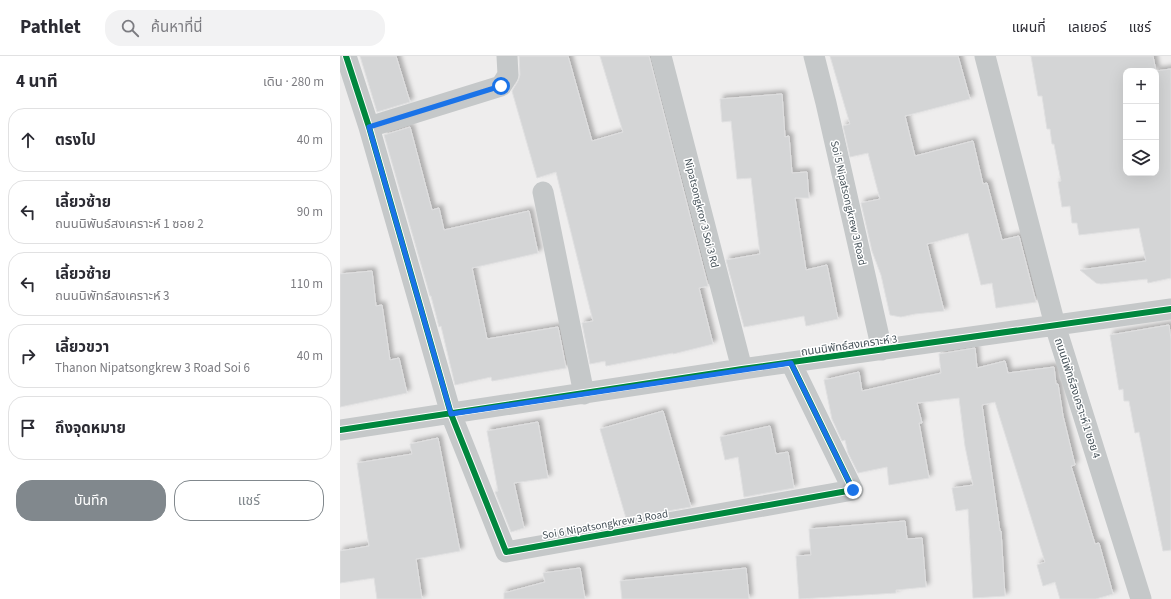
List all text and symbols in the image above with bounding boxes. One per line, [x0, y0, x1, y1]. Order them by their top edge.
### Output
search box [105, 10, 385, 46]
text: Pathlet [20, 14, 81, 41]
icon: search [119, 17, 141, 39]
text: ค้นหาที่นี่ [151, 17, 202, 38]
text: แผนที่ [1012, 18, 1046, 38]
text: เลเยอร์ [1068, 18, 1107, 38]
text: แชร์ [1129, 18, 1151, 38]
map controls [1123, 68, 1159, 176]
button: + [1123, 68, 1159, 104]
text: 4 นาที [16, 70, 58, 94]
text: เดิน · 280 m [263, 73, 324, 91]
route start [492, 77, 510, 95]
button: − [1123, 104, 1159, 140]
icon: ahead [17, 129, 39, 151]
text: ตรงไป [55, 130, 96, 151]
text: 40 m [297, 131, 323, 149]
street label: Soi 5 Nipatsongkrew 3 Road [827, 139, 870, 267]
button: layers [1123, 140, 1159, 176]
street label: Nipatsongkror 3 Soi 3 Rd [681, 157, 722, 269]
text: เลี้ยวซ้าย [55, 192, 111, 213]
icon: left [17, 201, 39, 223]
text: 90 m [297, 203, 323, 221]
text: ถนนนิพันธ์สงเคราะห์ 1 ซอย 2 [55, 215, 204, 233]
text: เลี้ยวซ้าย [55, 264, 111, 285]
icon: left [17, 273, 39, 295]
text: 110 m [290, 275, 323, 293]
text: ถนนนิพัทธ์สงเคราะห์ 3 [55, 287, 170, 305]
street label: ถนนนิพัทธ์สงเคราะห์ 3 [800, 331, 898, 360]
street label: ถนนนิพัทธ์สงเคราะห์ 1 ซอย 4 [1051, 336, 1104, 461]
text: เลี้ยวขวา [55, 337, 109, 358]
icon: right [17, 345, 39, 367]
text: 40 m [297, 347, 323, 365]
text: Thanon Nipatsongkrew 3 Road Soi 6 [55, 359, 250, 377]
icon: arrive [17, 417, 39, 439]
text: ถึงจุดหมาย [55, 418, 126, 439]
button: บันทึก [16, 480, 166, 521]
button: แชร์ [174, 480, 324, 521]
route end [844, 481, 862, 499]
street label: Soi 6 Nipatsongkrew 3 Road [541, 506, 669, 543]

